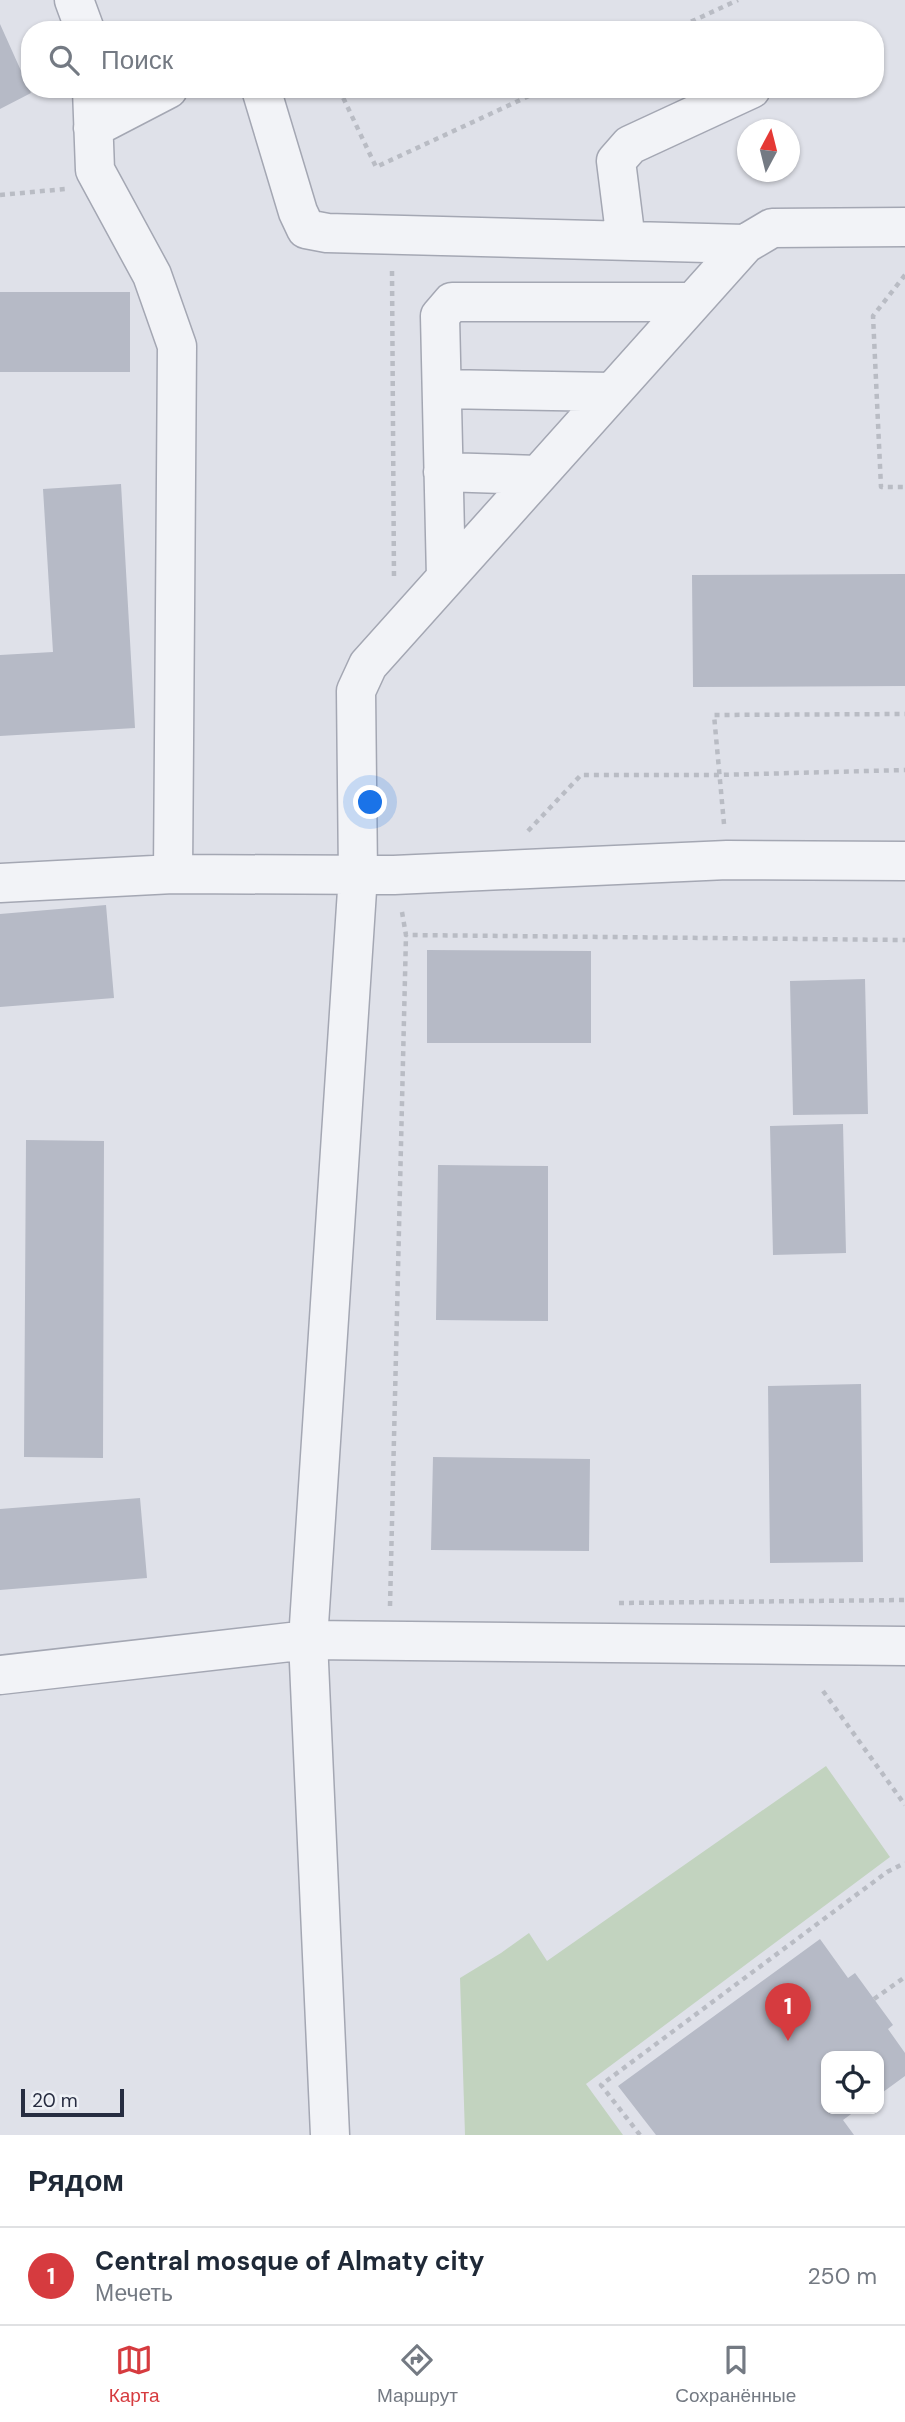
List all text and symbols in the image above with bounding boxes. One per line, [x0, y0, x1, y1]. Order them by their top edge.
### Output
search box [21, 21, 884, 98]
icon: search [45, 41, 83, 79]
text: Поиск [101, 43, 173, 77]
north arrow [737, 119, 800, 182]
your location [353, 785, 387, 819]
pin: 1 [765, 1983, 811, 2041]
map controls [821, 2051, 884, 2114]
button: locate [821, 2051, 884, 2114]
scale bar [21, 2086, 124, 2118]
text: 20 m [32, 2088, 78, 2113]
text: Рядом [28, 2161, 124, 2200]
text: Central mosque of Almaty city [95, 2244, 485, 2278]
text: 1 [47, 2261, 55, 2291]
text: 250 m [807, 2261, 877, 2291]
text: Мечеть [95, 2278, 173, 2308]
tab: Карта [109, 2341, 160, 2408]
tab: Маршрут [377, 2341, 458, 2408]
tab: Сохранённые [675, 2341, 796, 2408]

